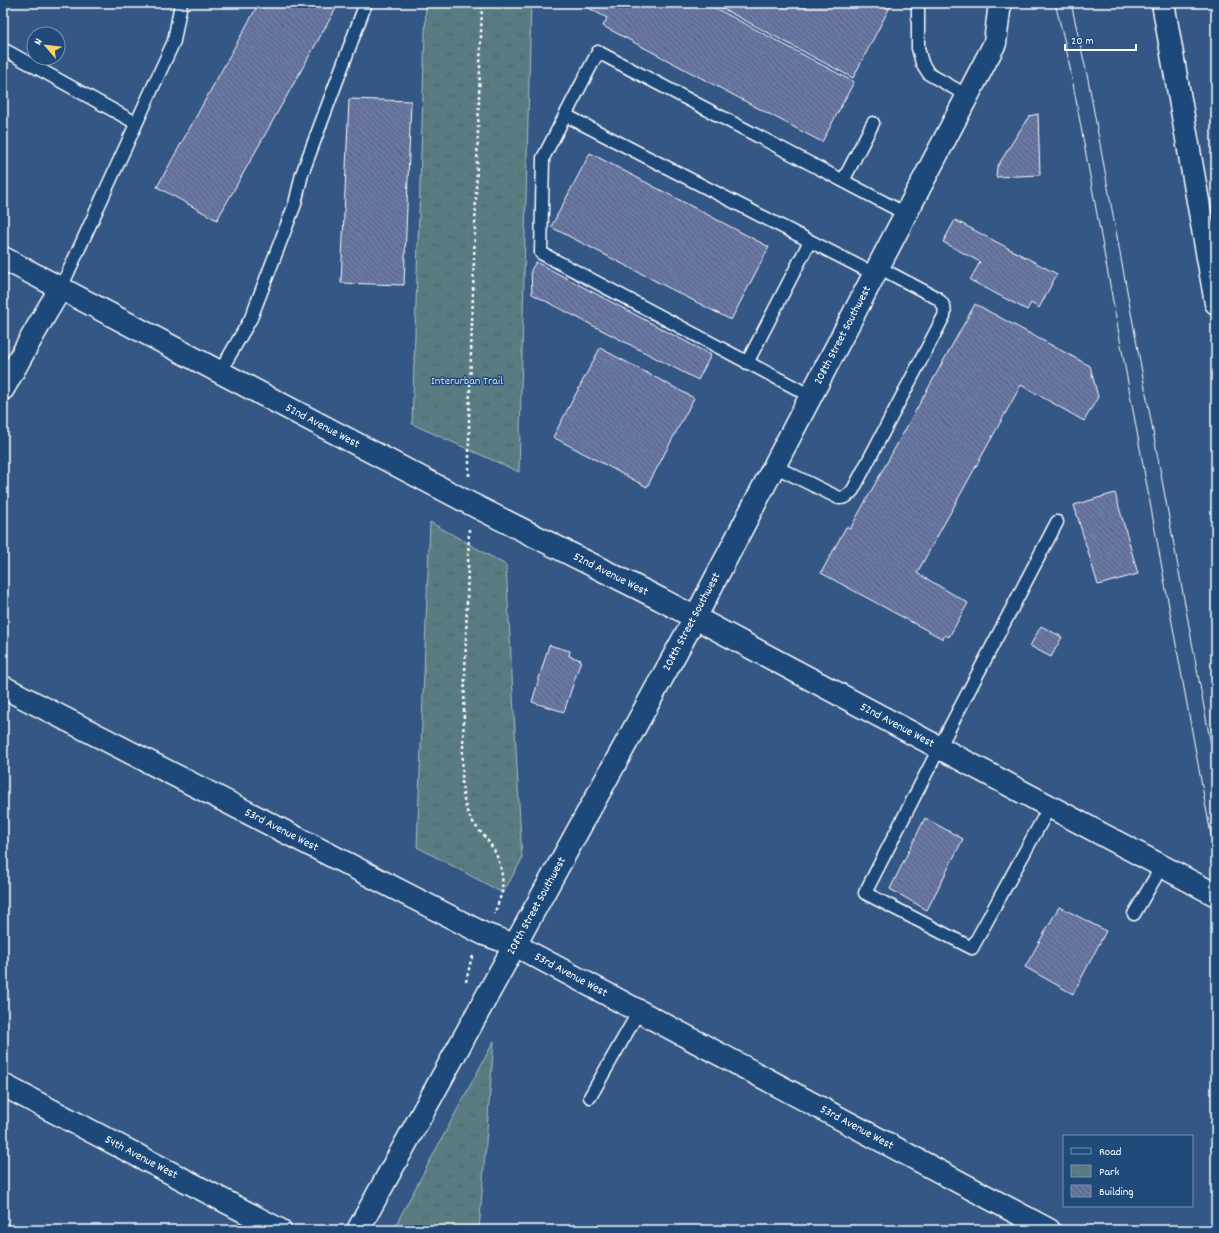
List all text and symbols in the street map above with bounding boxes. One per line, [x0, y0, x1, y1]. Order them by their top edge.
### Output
north arrow [26, 26, 66, 66]
scale bar [1065, 26, 1136, 52]
text: 20 m [1071, 33, 1094, 50]
text: N [31, 36, 48, 48]
street label: 208th Street Southwest [810, 282, 876, 388]
park label: Interurban Trail [431, 373, 503, 390]
street label: 52nd Avenue West [282, 399, 363, 453]
street label: 52nd Avenue West [570, 548, 652, 600]
street label: 208th Street Southwest [659, 569, 725, 674]
street label: 52nd Avenue West [857, 699, 938, 752]
street label: 53rd Avenue West [242, 804, 322, 856]
street label: 208th Street Southwest [503, 853, 571, 958]
street label: 53rd Avenue West [531, 948, 611, 1002]
street label: 53rd Avenue West [817, 1101, 897, 1154]
street label: 54th Avenue West [102, 1131, 181, 1184]
legend [1063, 1135, 1193, 1207]
text: Road [1099, 1144, 1121, 1161]
text: Park [1099, 1164, 1120, 1181]
text: Building [1099, 1184, 1134, 1201]

